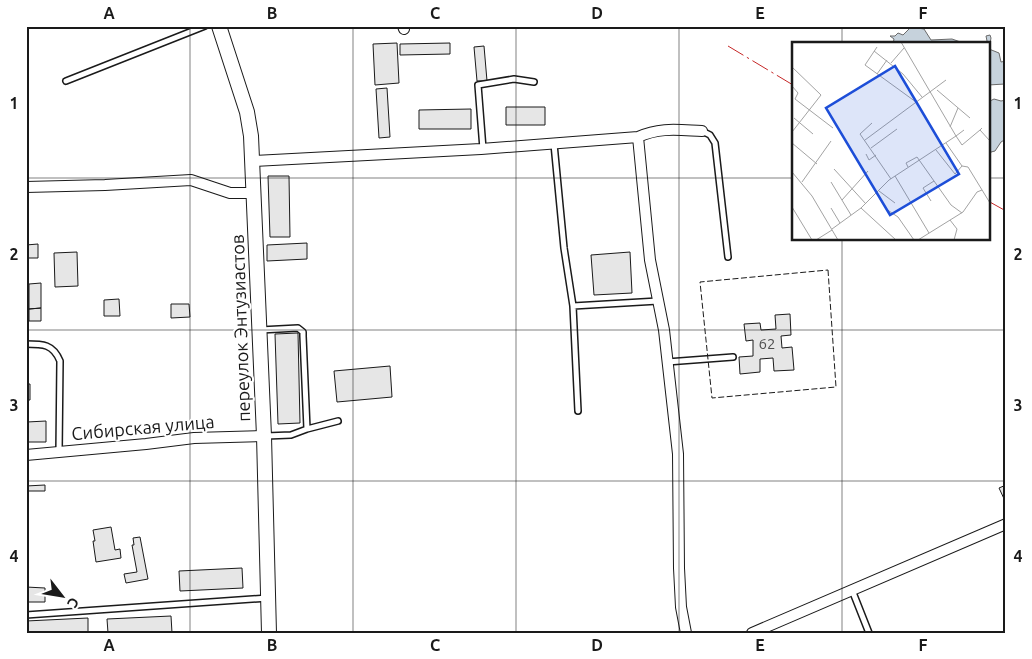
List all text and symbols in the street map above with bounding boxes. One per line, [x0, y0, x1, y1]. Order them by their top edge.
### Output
text: A [103, 4, 115, 22]
text: B [267, 4, 277, 22]
text: C [430, 4, 440, 22]
text: D [591, 4, 603, 22]
text: E [755, 4, 765, 22]
text: F [919, 4, 928, 22]
inset map [792, 42, 990, 240]
text: 1 [9, 94, 19, 112]
text: 1 [1013, 94, 1023, 112]
street label: переулок Энтузиастов [227, 234, 253, 422]
text: 2 [9, 245, 19, 263]
text: 2 [1013, 245, 1023, 263]
house number: 62 [759, 335, 775, 352]
text: 3 [9, 396, 19, 414]
text: 3 [1013, 396, 1023, 414]
street label: Сибирская улица [71, 411, 215, 443]
text: 4 [9, 547, 19, 565]
text: 4 [1013, 547, 1023, 565]
north arrow [38, 572, 88, 622]
text: С [64, 595, 82, 611]
text: A [103, 636, 115, 654]
text: B [267, 636, 277, 654]
text: C [430, 636, 440, 654]
text: D [591, 636, 603, 654]
text: E [755, 636, 765, 654]
text: F [919, 636, 928, 654]

